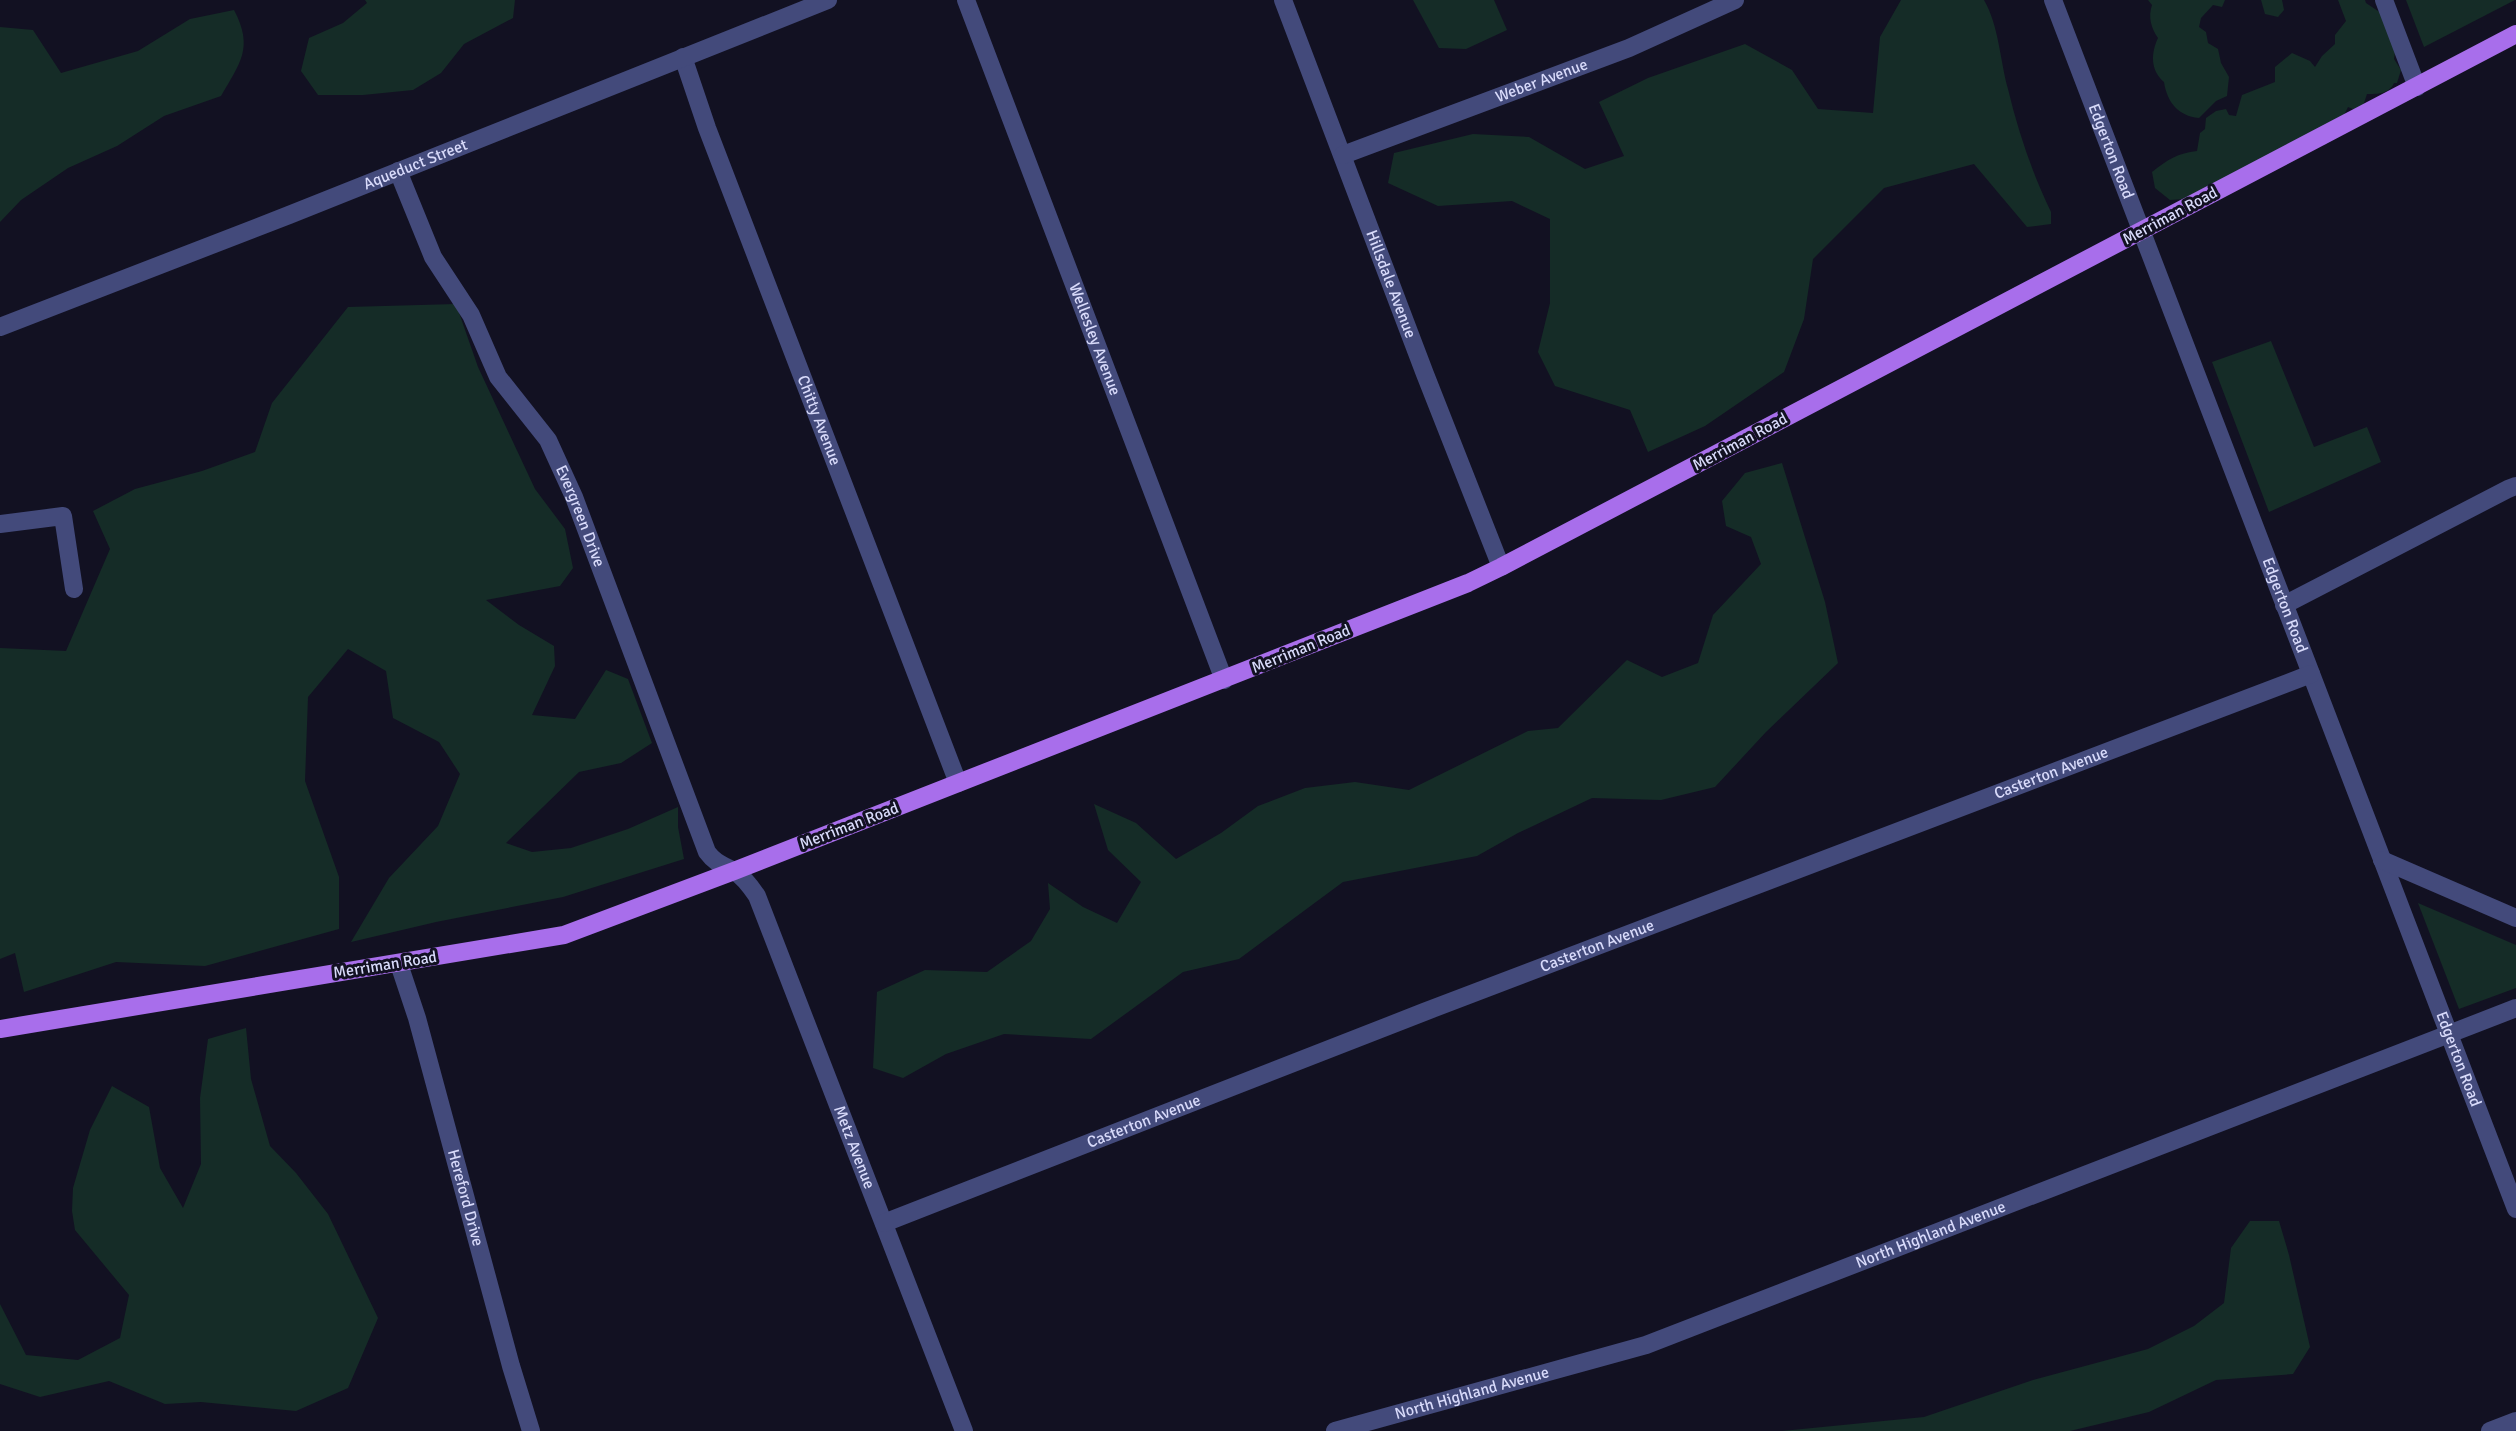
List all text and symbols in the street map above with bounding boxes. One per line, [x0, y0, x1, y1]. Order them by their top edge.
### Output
street label: Weber Avenue [1493, 54, 1590, 107]
street label: Edgerton Road [2084, 101, 2138, 202]
street label: Aqueduct Street [360, 135, 471, 194]
street label: Merriman Road [2119, 183, 2221, 249]
street label: Hillsdale Avenue [1361, 227, 1421, 341]
street label: Wellesley Avenue [1064, 280, 1125, 398]
street label: Chitty Avenue [793, 372, 845, 468]
street label: Merriman Road [1689, 409, 1791, 475]
street label: Evergreen Drive [551, 462, 609, 570]
street label: Edgerton Road [2257, 555, 2312, 656]
street label: Merriman Road [1249, 620, 1353, 678]
street label: Casterton Avenue [1991, 742, 2111, 804]
street label: Merriman Road [797, 798, 901, 854]
street label: Casterton Avenue [1537, 915, 1657, 977]
street label: Merriman Road [332, 947, 438, 983]
street label: Edgerton Road [2431, 1009, 2486, 1109]
street label: Casterton Avenue [1084, 1090, 1204, 1153]
street label: Metz Avenue [829, 1103, 879, 1192]
street label: Hereford Drive [443, 1147, 488, 1248]
street label: North Highland Avenue [1853, 1197, 2009, 1273]
street label: North Highland Avenue [1392, 1362, 1551, 1424]

